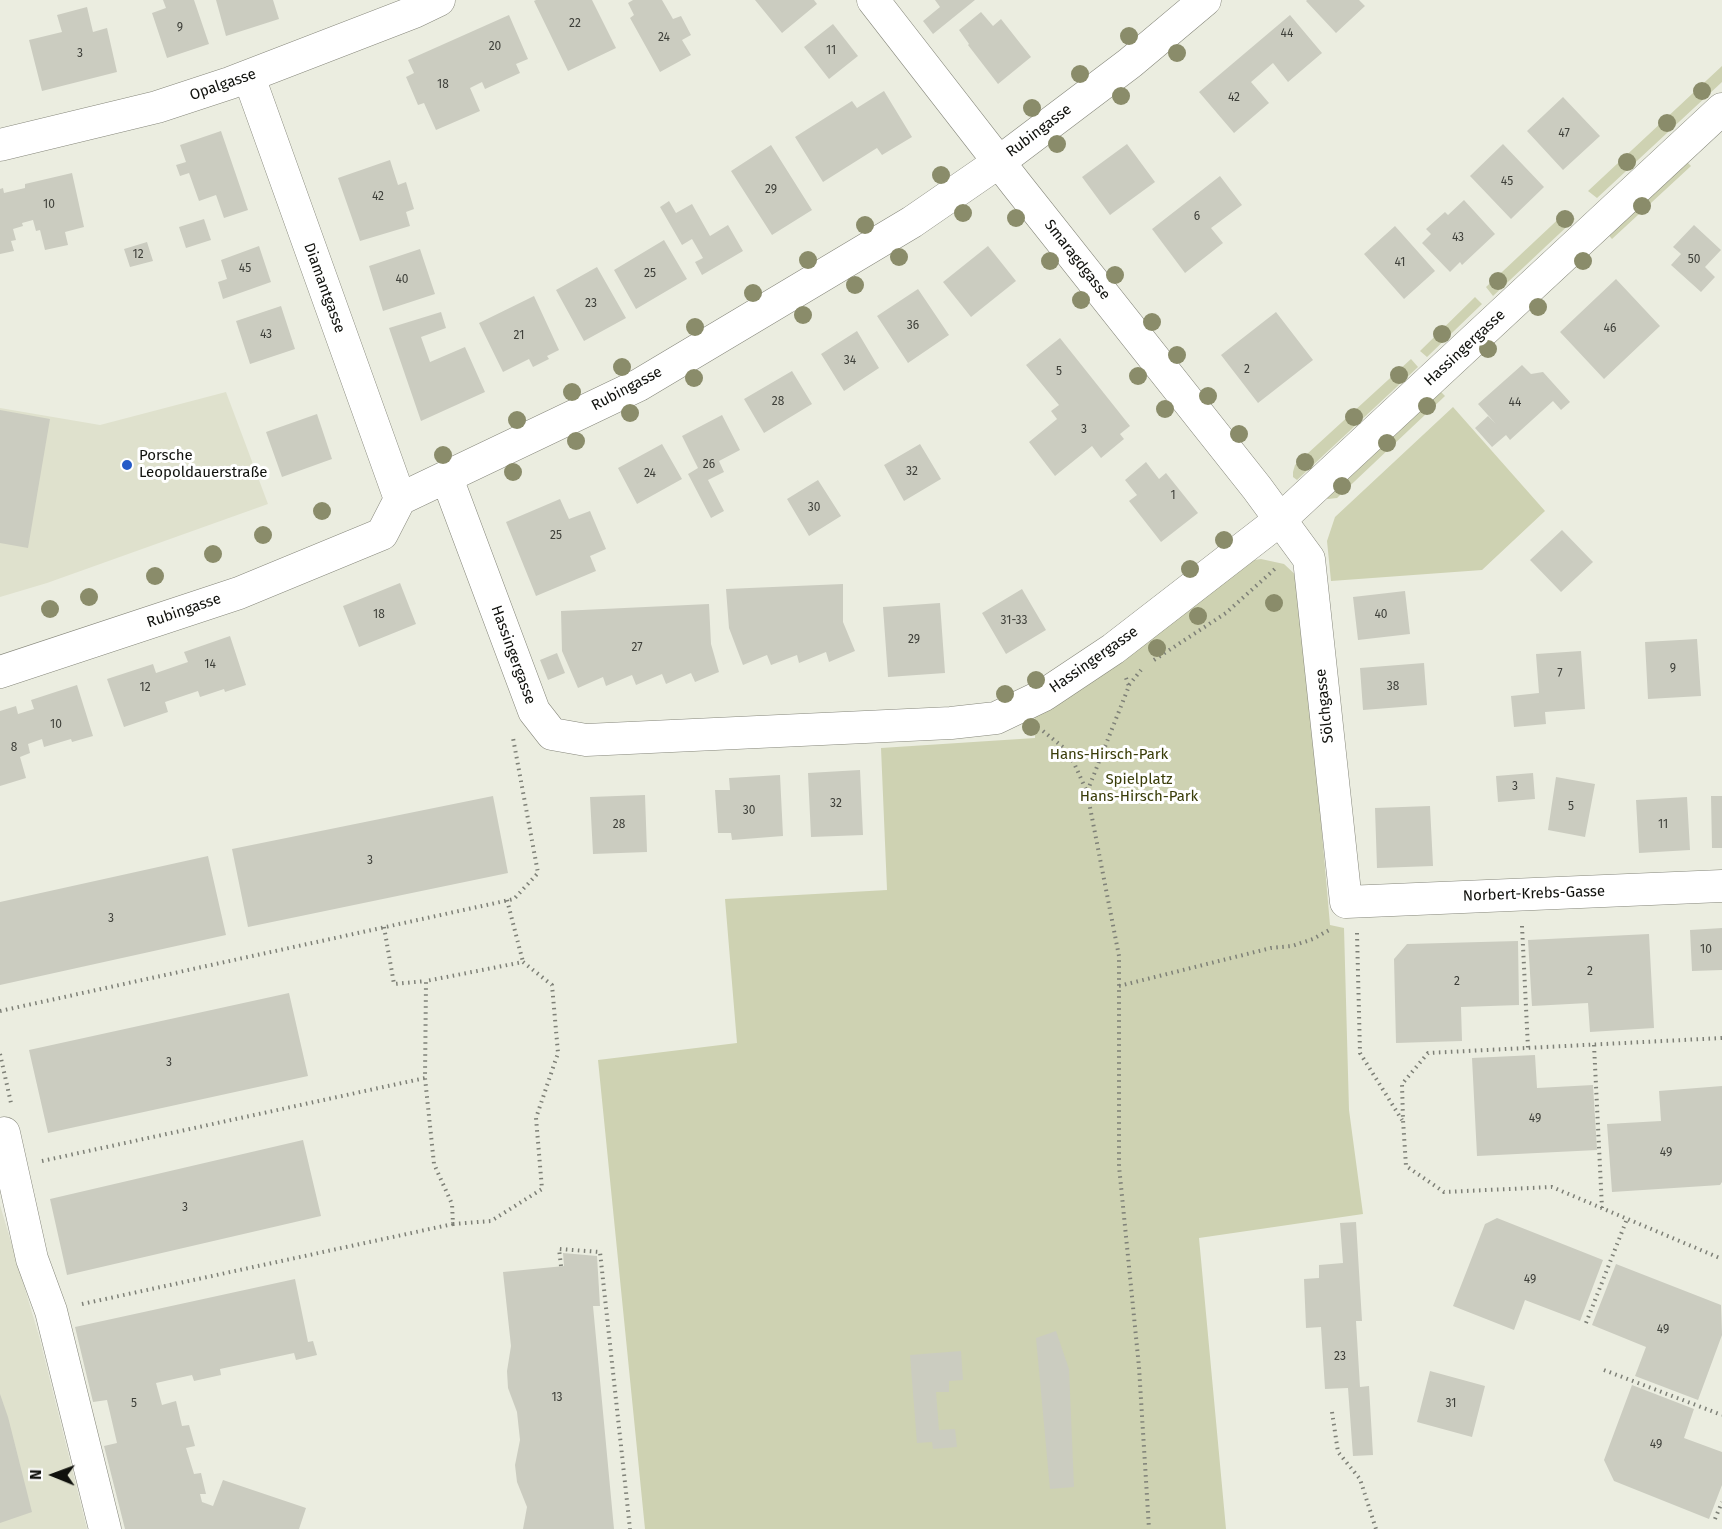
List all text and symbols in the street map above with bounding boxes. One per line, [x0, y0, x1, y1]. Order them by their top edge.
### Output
house number: 22 [569, 17, 581, 31]
house number: 9 [177, 21, 183, 35]
house number: 44 [1281, 27, 1293, 41]
house number: 24 [658, 31, 670, 45]
house number: 20 [489, 40, 501, 54]
house number: 11 [826, 44, 836, 58]
house number: 3 [77, 47, 83, 61]
street label: Opalgasse [187, 65, 259, 105]
house number: 18 [437, 78, 449, 92]
house number: 42 [1228, 91, 1240, 105]
street label: Rubingasse [1003, 101, 1075, 161]
house number: 47 [1558, 127, 1570, 141]
house number: 45 [1501, 175, 1513, 189]
house number: 29 [765, 183, 777, 197]
house number: 42 [372, 190, 384, 204]
house number: 10 [43, 198, 55, 212]
house number: 6 [1194, 210, 1200, 224]
street label: Smaragdgasse [1040, 216, 1114, 304]
house number: 43 [1452, 231, 1464, 245]
street label: Diamantgasse [299, 240, 349, 336]
house number: 12 [132, 248, 144, 262]
house number: 50 [1688, 253, 1700, 267]
house number: 41 [1395, 256, 1405, 270]
house number: 45 [239, 262, 251, 276]
house number: 25 [644, 267, 656, 281]
house number: 40 [395, 273, 409, 287]
house number: 23 [585, 297, 597, 311]
street label: Hassingergasse [1421, 306, 1509, 390]
house number: 36 [907, 319, 919, 333]
house number: 46 [1604, 322, 1616, 336]
house number: 43 [260, 328, 272, 342]
house number: 21 [514, 329, 524, 343]
house number: 34 [844, 354, 856, 368]
street label: Rubingasse [589, 363, 665, 415]
house number: 2 [1244, 363, 1250, 377]
house number: 5 [1056, 365, 1062, 379]
house number: 28 [772, 395, 784, 409]
house number: 44 [1509, 396, 1521, 410]
house number: 3 [1081, 423, 1087, 437]
place label: Porsche Leopoldauerstraße [139, 447, 268, 482]
marker: Porsche Leopoldauerstraße [120, 458, 134, 472]
house number: 26 [703, 458, 715, 472]
house number: 32 [906, 465, 918, 479]
house number: 24 [644, 467, 656, 481]
house number: 1 [1170, 489, 1176, 503]
house number: 30 [808, 501, 820, 515]
house number: 25 [550, 529, 562, 543]
street label: Rubingasse [145, 590, 223, 632]
street label: Hassingergasse [487, 603, 539, 707]
house number: 18 [373, 608, 385, 622]
house number: 40 [1374, 608, 1388, 622]
house number: 31-33 [1001, 614, 1027, 628]
street label: Hassingergasse [1046, 623, 1142, 697]
house number: 29 [908, 633, 920, 647]
house number: 27 [631, 641, 643, 655]
house number: 14 [204, 658, 216, 672]
house number: 9 [1670, 662, 1676, 676]
house number: 7 [1557, 667, 1563, 681]
street label: Sölchgasse [1312, 668, 1338, 744]
house number: 38 [1387, 680, 1399, 694]
house number: 12 [139, 681, 151, 695]
house number: 10 [50, 718, 62, 732]
house number: 8 [11, 741, 17, 755]
park label: Hans-Hirsch-Park [1050, 746, 1168, 764]
park label: Spielplatz Hans-Hirsch-Park [1080, 771, 1198, 806]
house number: 3 [1512, 780, 1518, 794]
house number: 32 [830, 797, 842, 811]
house number: 5 [1568, 800, 1574, 814]
house number: 30 [743, 804, 755, 818]
house number: 28 [613, 818, 625, 832]
house number: 11 [1658, 818, 1668, 832]
house number: 3 [367, 854, 373, 868]
street label: Norbert-Krebs-Gasse [1463, 883, 1605, 905]
house number: 3 [108, 912, 114, 926]
house number: 10 [1700, 943, 1712, 957]
house number: 2 [1587, 965, 1593, 979]
house number: 2 [1454, 975, 1460, 989]
house number: 3 [166, 1056, 172, 1070]
house number: 49 [1529, 1112, 1541, 1126]
house number: 49 [1660, 1146, 1672, 1160]
house number: 3 [182, 1201, 188, 1215]
house number: 49 [1524, 1273, 1536, 1287]
house number: 49 [1657, 1323, 1669, 1337]
house number: 23 [1334, 1350, 1346, 1364]
house number: 13 [551, 1391, 563, 1405]
house number: 5 [131, 1397, 137, 1411]
house number: 31 [1446, 1397, 1456, 1411]
house number: 49 [1650, 1438, 1662, 1452]
north arrow [24, 1445, 84, 1505]
text: N [26, 1469, 45, 1480]

